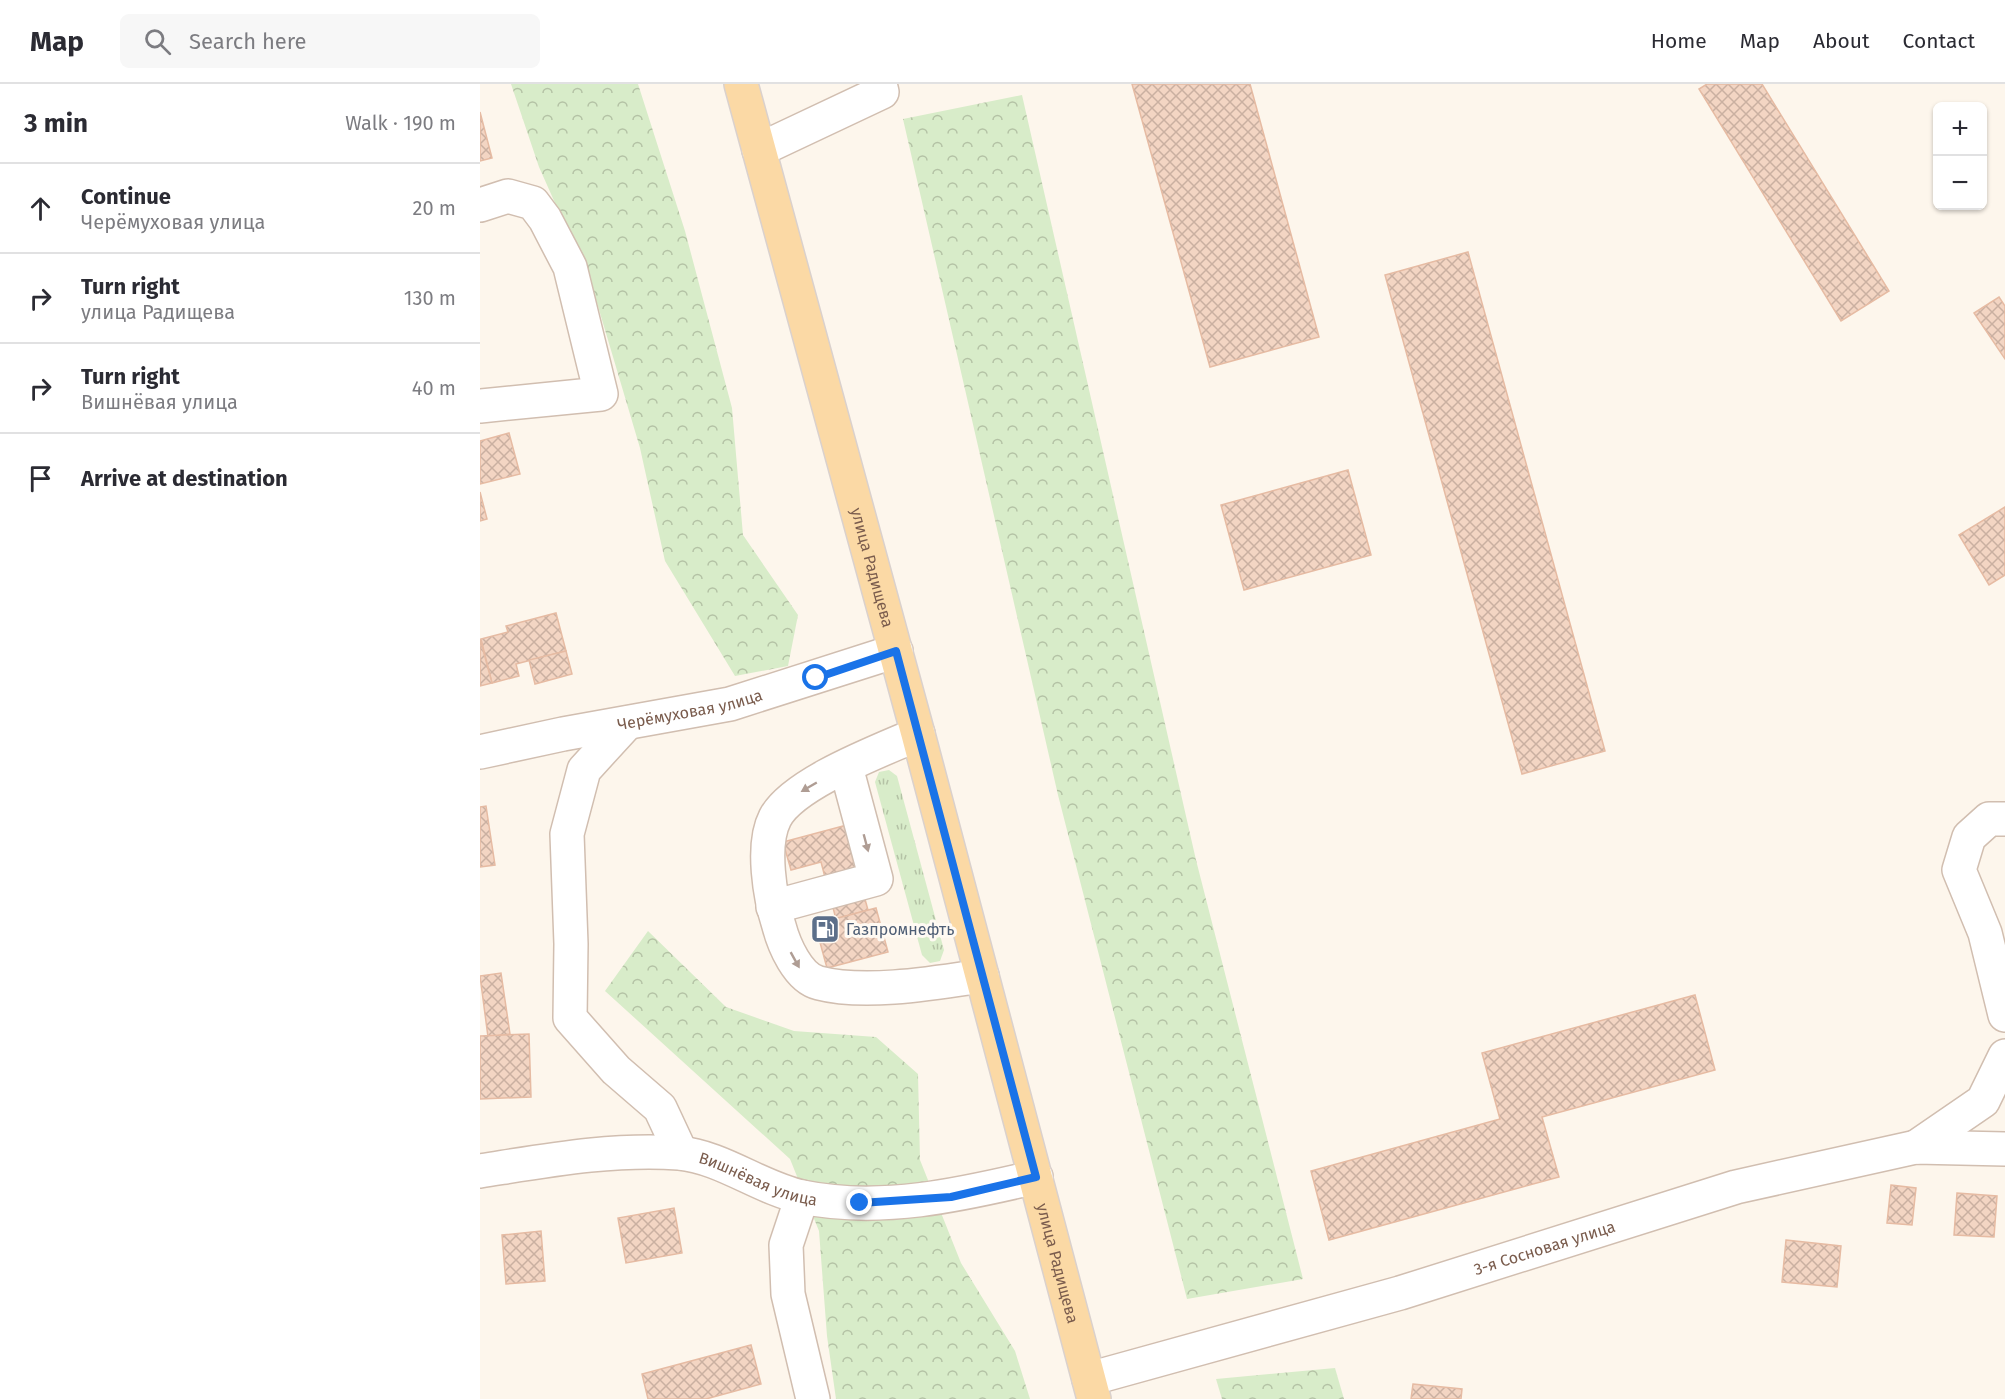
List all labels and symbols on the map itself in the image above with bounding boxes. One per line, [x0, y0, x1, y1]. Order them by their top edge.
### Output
street label: улица Радищева [847, 505, 898, 629]
route start [802, 664, 828, 690]
street label: Черёмуховая улица [616, 685, 765, 734]
one-way arrow [801, 782, 817, 793]
one-way arrow [862, 834, 872, 853]
fuel station icon: Газпромнефть [809, 913, 841, 945]
place label: Газпромнефть [846, 920, 955, 939]
one-way arrow [790, 952, 800, 969]
street label: Вишнёвая улица [697, 1148, 819, 1209]
route end [846, 1189, 872, 1215]
street label: улица Радищева [1033, 1201, 1083, 1325]
street label: 3-я Сосновая улица [1471, 1216, 1617, 1279]

